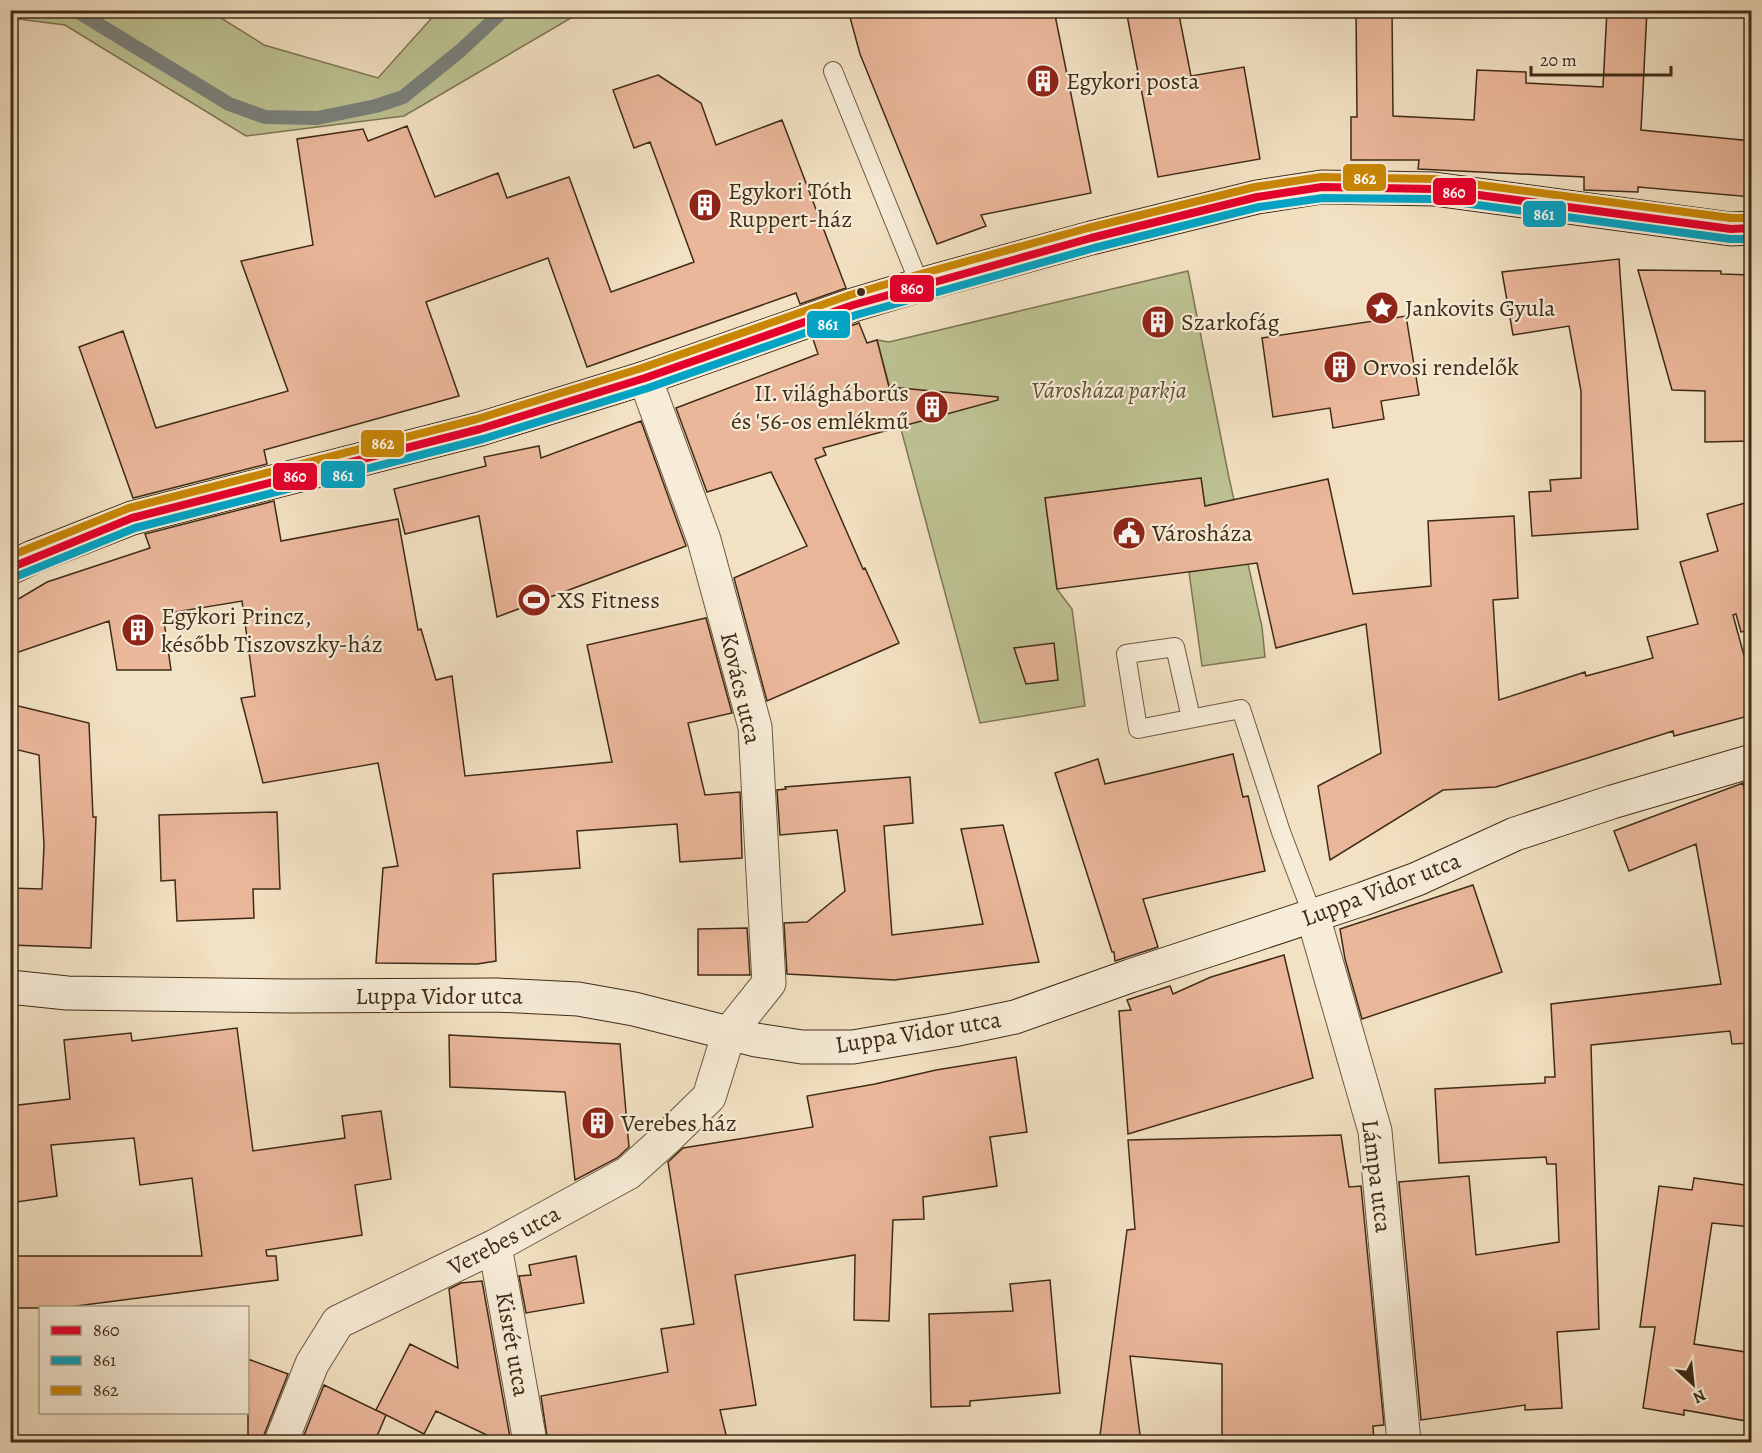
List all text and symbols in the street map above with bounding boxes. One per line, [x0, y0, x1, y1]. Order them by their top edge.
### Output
scale bar [1531, 39, 1670, 77]
text: 20 m [1540, 48, 1577, 72]
building icon: Egykori posta [1025, 63, 1061, 99]
place label: Egykori posta [1066, 65, 1200, 97]
line badge: 862 [1342, 163, 1387, 192]
text: 862 [1354, 168, 1377, 190]
place label: Egykori Tóth Ruppert-ház [728, 175, 853, 235]
line badge: 860 [1432, 177, 1477, 206]
text: 860 [1442, 182, 1466, 204]
building icon: Egykori Tóth Ruppert-ház [687, 187, 723, 223]
line badge: 861 [1522, 200, 1567, 228]
text: 861 [1534, 204, 1555, 226]
line badge: 860 [889, 274, 935, 303]
text: 860 [900, 278, 924, 300]
unlabelled marker [855, 286, 867, 298]
place icon: Jankovits Gyula [1364, 290, 1400, 326]
place label: Jankovits Gyula [1405, 292, 1556, 324]
building icon: Szarkofág [1140, 304, 1176, 340]
place label: Szarkofág [1181, 306, 1279, 338]
line badge: 861 [806, 310, 851, 339]
text: 861 [818, 314, 839, 336]
building icon: Orvosi rendelők [1322, 349, 1358, 385]
place label: Orvosi rendelők [1363, 351, 1519, 383]
park label: Városháza parkja [1031, 374, 1187, 406]
place label: II. világháborús és '56-os emlékmű [731, 377, 909, 437]
building icon: II. világháborús és '56-os emlékmű [914, 389, 950, 425]
line badge: 862 [360, 429, 405, 458]
text: 862 [372, 433, 395, 455]
line badge: 861 [320, 460, 366, 489]
line badge: 860 [272, 462, 318, 491]
text: 861 [333, 465, 354, 487]
text: 860 [283, 466, 307, 488]
public building icon: Városháza [1111, 515, 1147, 551]
place label: Városháza [1151, 517, 1253, 549]
sports icon: XS Fitness [516, 582, 552, 618]
place label: XS Fitness [557, 584, 660, 616]
place label: Egykori Princz, később Tiszovszky-ház [161, 600, 383, 660]
building icon: Egykori Princz, később Tiszovszky-ház [120, 612, 156, 648]
street label: Kovács utca [713, 629, 770, 748]
street label: Luppa Vidor utca [1297, 844, 1466, 934]
street label: Luppa Vidor utca [355, 980, 524, 1012]
street label: Luppa Vidor utca [833, 1003, 1004, 1061]
building icon: Verebes ház [580, 1105, 616, 1141]
place label: Verebes ház [620, 1107, 737, 1139]
street label: Lámpa utca [1354, 1117, 1400, 1235]
street label: Verebes utca [441, 1197, 566, 1283]
street label: Kisrét utca [488, 1289, 538, 1400]
legend [39, 1306, 249, 1414]
text: 860 [93, 1318, 120, 1342]
text: 861 [93, 1348, 116, 1372]
north arrow [1663, 1354, 1723, 1414]
text: 862 [93, 1378, 119, 1402]
text: N [1689, 1384, 1710, 1409]

